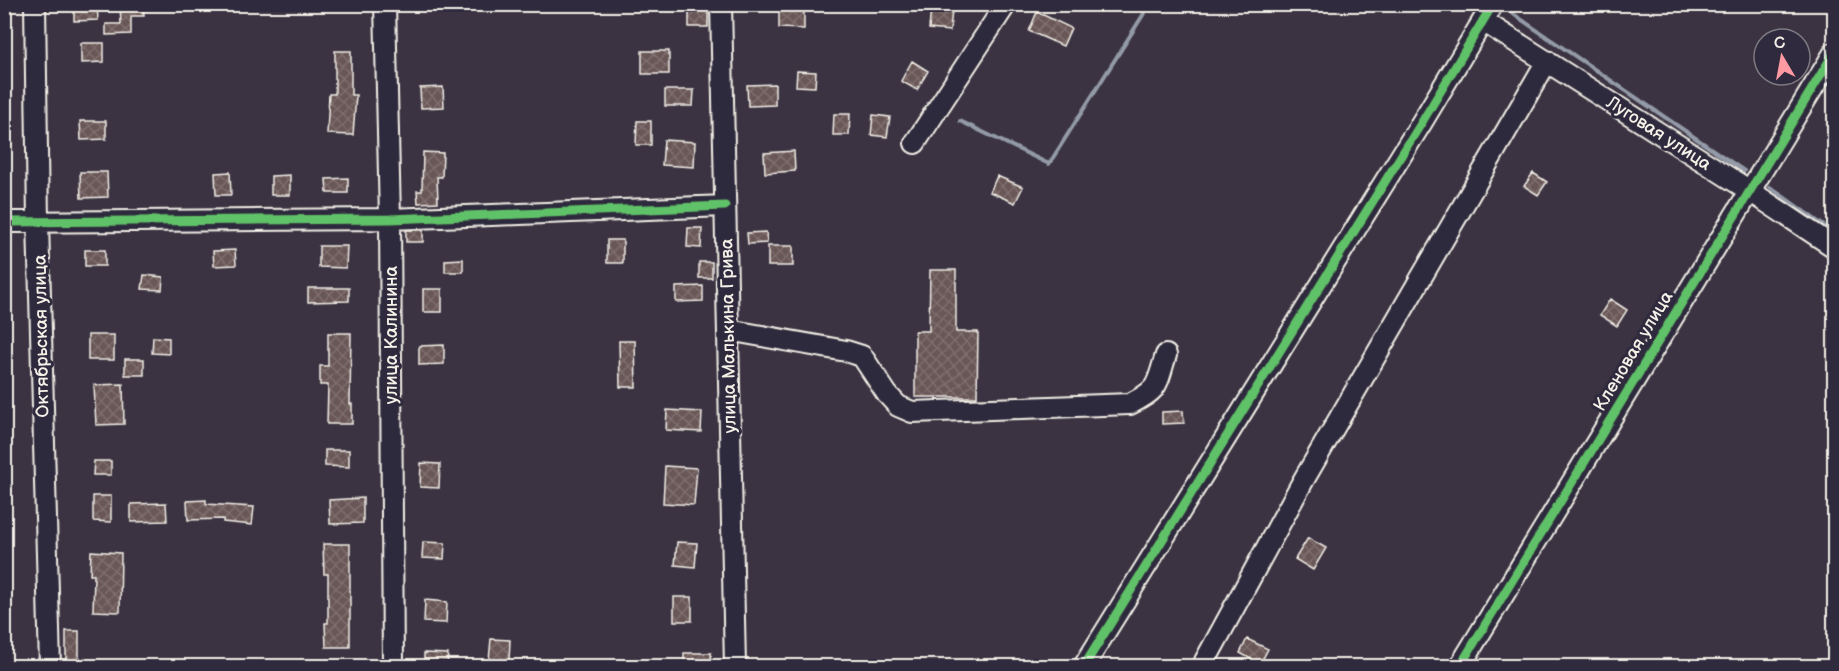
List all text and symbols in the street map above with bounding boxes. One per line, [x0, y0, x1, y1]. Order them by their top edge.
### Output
north arrow [1752, 27, 1812, 87]
text: С [1773, 33, 1787, 54]
street label: Луговая улица [1602, 91, 1715, 175]
street label: улица Малькина Грива [716, 238, 741, 434]
street label: Октябрьская улица [30, 254, 53, 418]
street label: улица Калинина [381, 266, 402, 404]
street label: Кленовая улица [1589, 287, 1678, 415]

